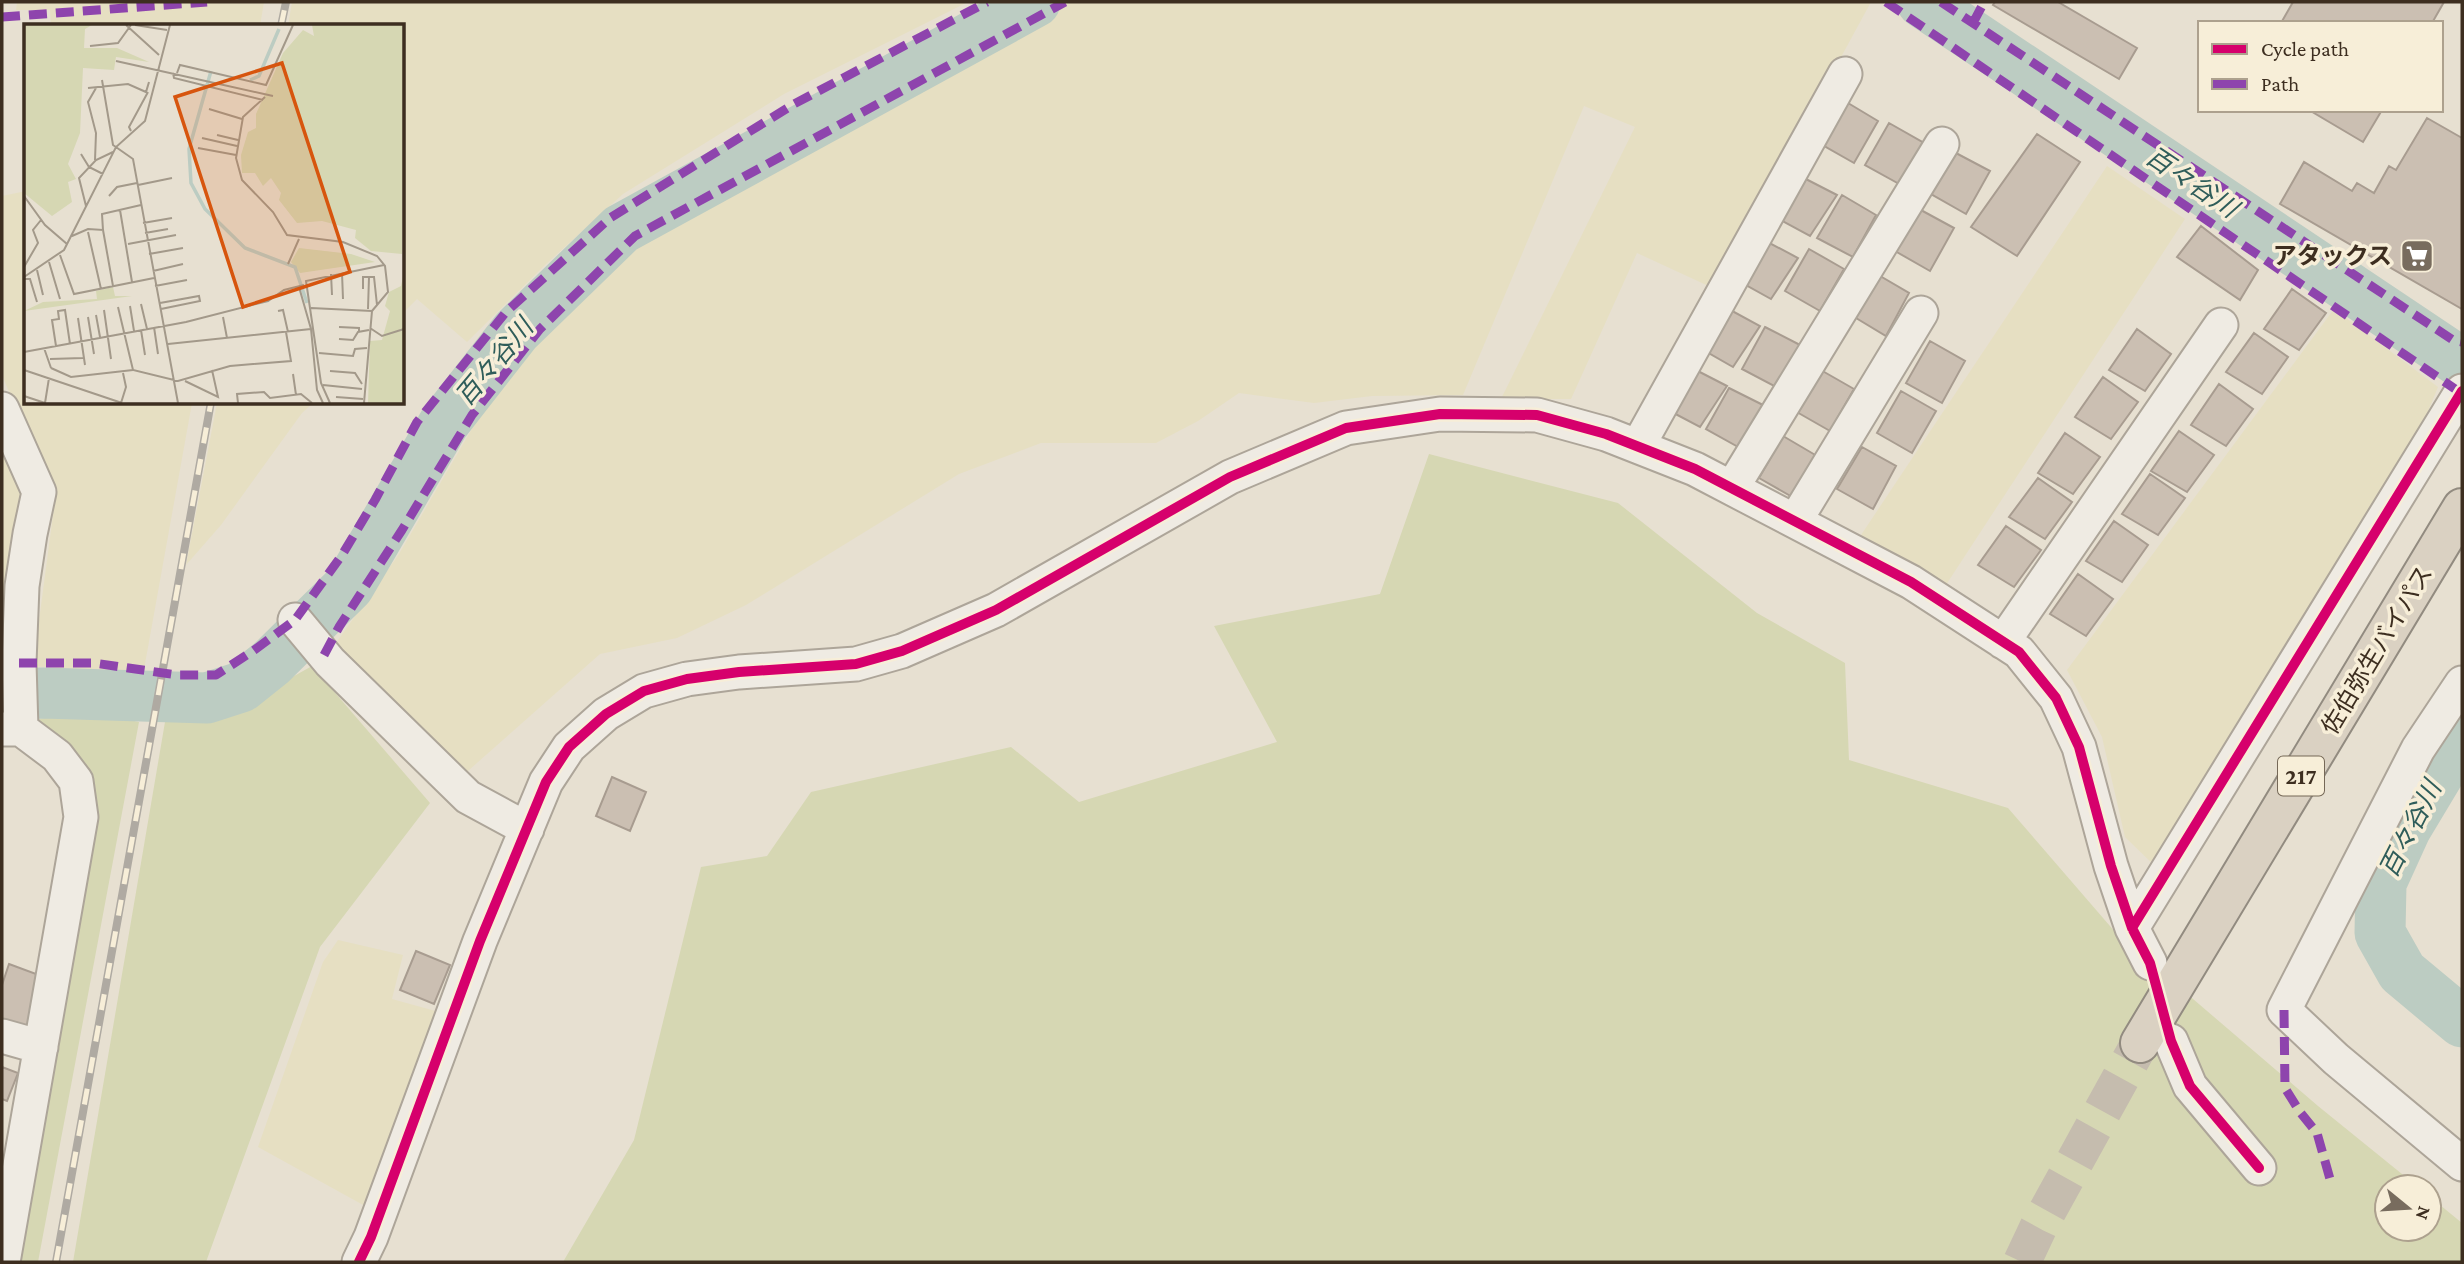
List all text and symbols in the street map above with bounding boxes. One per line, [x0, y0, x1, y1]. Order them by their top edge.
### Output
legend [2198, 21, 2443, 112]
inset map [24, 24, 404, 404]
text: Cycle path [2261, 37, 2349, 61]
text: Path [2261, 72, 2299, 96]
water label: 百々谷川 [2140, 141, 2245, 225]
supermarket icon: アタックス [2398, 237, 2436, 275]
place label: アタックス [2273, 242, 2392, 269]
water label: 百々谷川 [450, 311, 541, 411]
street label: 佐伯弥生バイパス [2316, 561, 2437, 739]
road number: 217 [2278, 756, 2324, 796]
water label: 百々谷川 [2374, 774, 2448, 882]
north arrow [2373, 1173, 2443, 1243]
text: N [2412, 1204, 2436, 1223]

